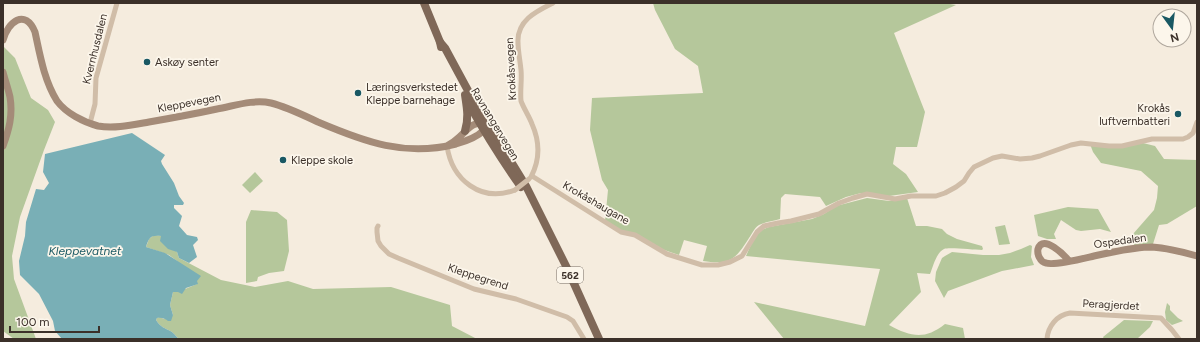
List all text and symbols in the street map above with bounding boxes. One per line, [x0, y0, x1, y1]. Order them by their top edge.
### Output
north arrow [1152, 8, 1192, 48]
street label: Kvernhusdalen [80, 12, 110, 86]
text: N [1169, 30, 1180, 45]
street label: Krokåsvegen [503, 37, 519, 101]
place label: Askøy senter [155, 56, 219, 69]
marker: Askøy senter [142, 57, 152, 67]
place label: Læringsverkstedet Kleppe barnehage [366, 81, 458, 107]
street label: Ravnangervegen [468, 85, 522, 163]
marker: Læringsverkstedet Kleppe barnehage [353, 88, 363, 98]
street label: Kleppevegen [156, 90, 222, 116]
place label: Krokås luftvernbatteri [1099, 102, 1170, 128]
marker: Krokås luftvernbatteri [1173, 109, 1183, 119]
place label: Kleppe skole [291, 154, 353, 167]
marker: Kleppe skole [278, 155, 288, 165]
street label: Krokåshaugane [560, 179, 632, 227]
street label: Ospedalen [1093, 231, 1147, 251]
water label: Kleppevatnet [48, 244, 122, 258]
street label: Kleppegrend [446, 261, 510, 293]
road number: 562 [557, 267, 583, 283]
street label: Peragjerdet [1082, 297, 1140, 313]
scale bar [10, 308, 99, 334]
text: 100 m [16, 315, 50, 329]

